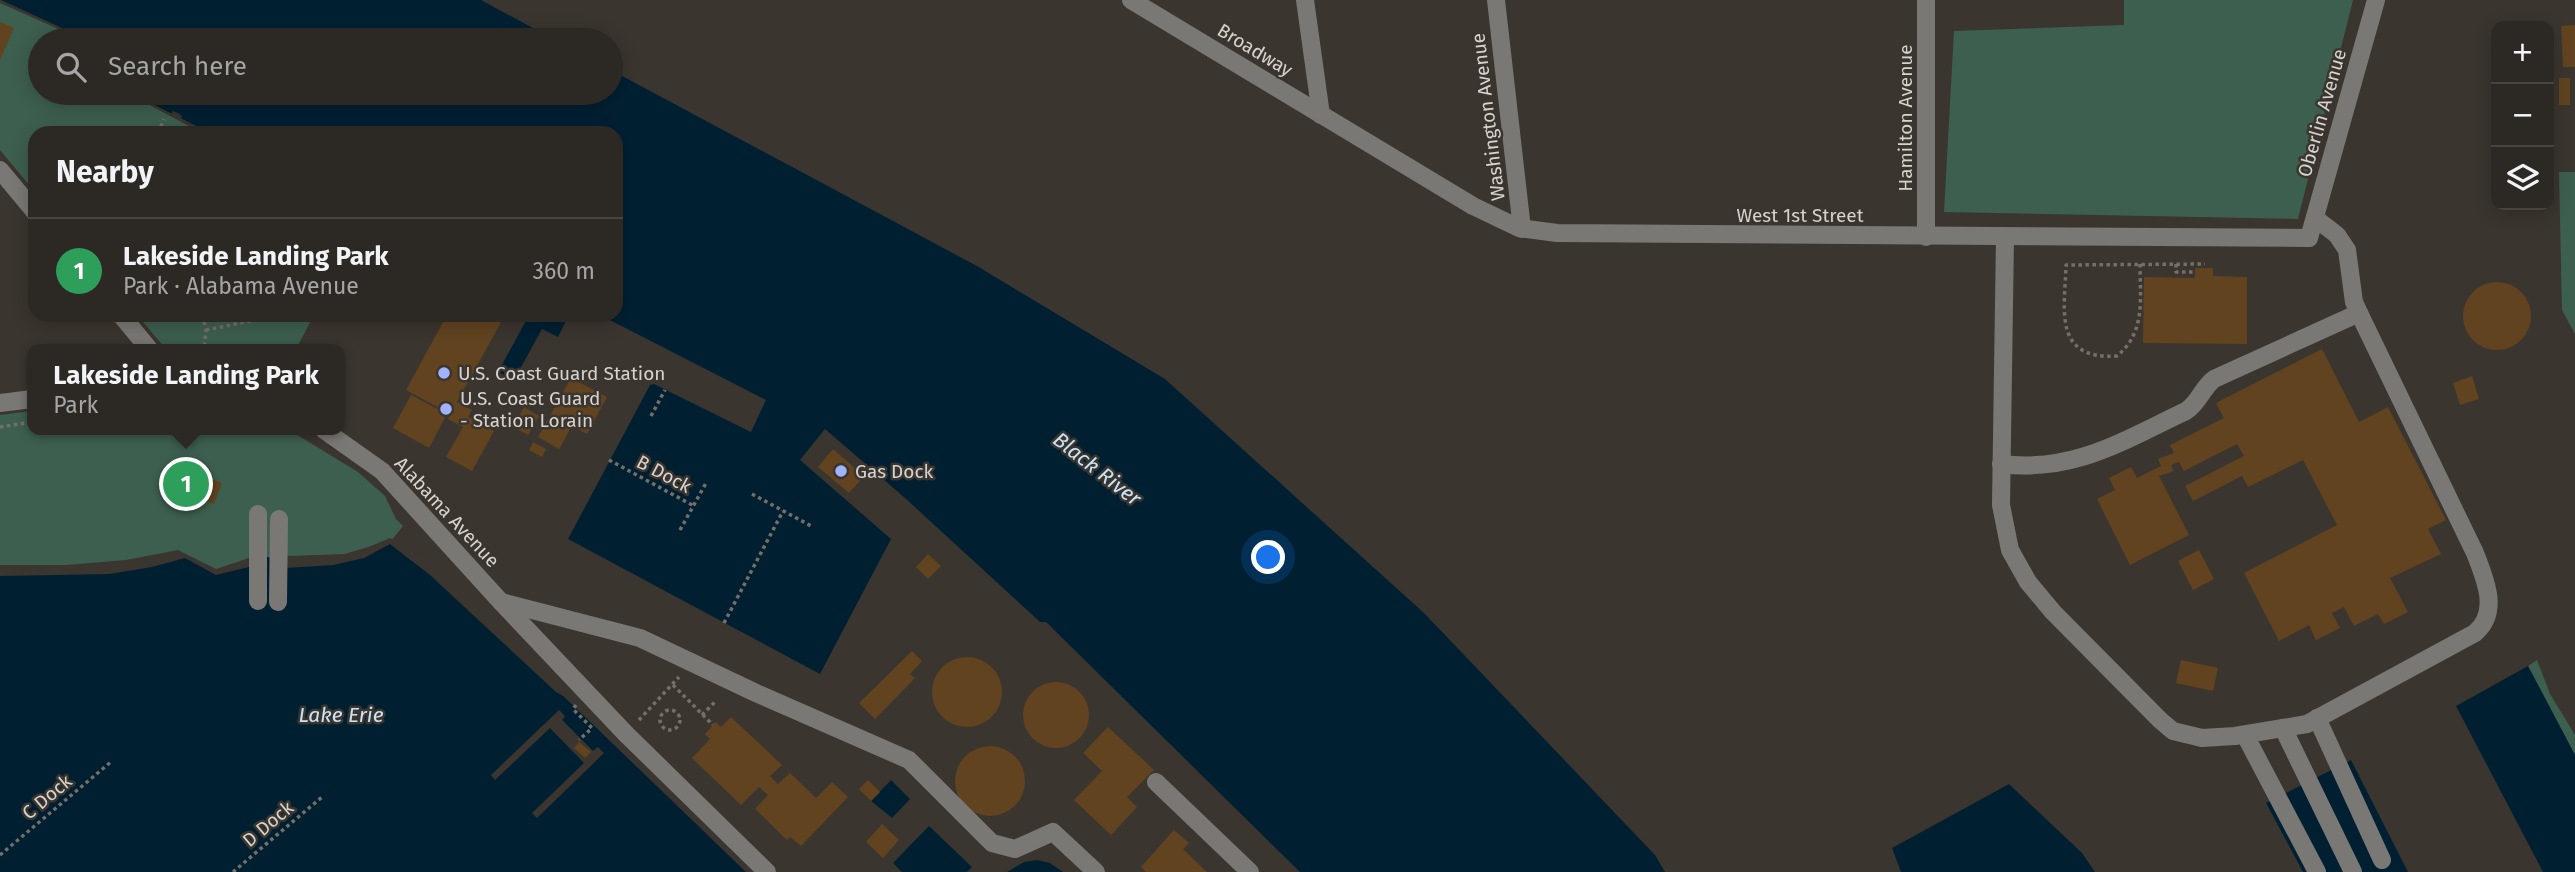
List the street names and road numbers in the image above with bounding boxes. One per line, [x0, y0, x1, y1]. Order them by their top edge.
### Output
street label: Broadway [1213, 19, 1297, 82]
street label: Washington Avenue [1466, 32, 1510, 202]
street label: Hamilton Avenue [1894, 44, 1917, 192]
street label: Oberlin Avenue [2293, 46, 2351, 180]
street label: West 1st Street [1736, 204, 1864, 227]
street label: B Dock [633, 450, 696, 498]
street label: Alabama Avenue [390, 452, 504, 572]
street label: C Dock [17, 769, 77, 824]
street label: D Dock [238, 796, 298, 852]

